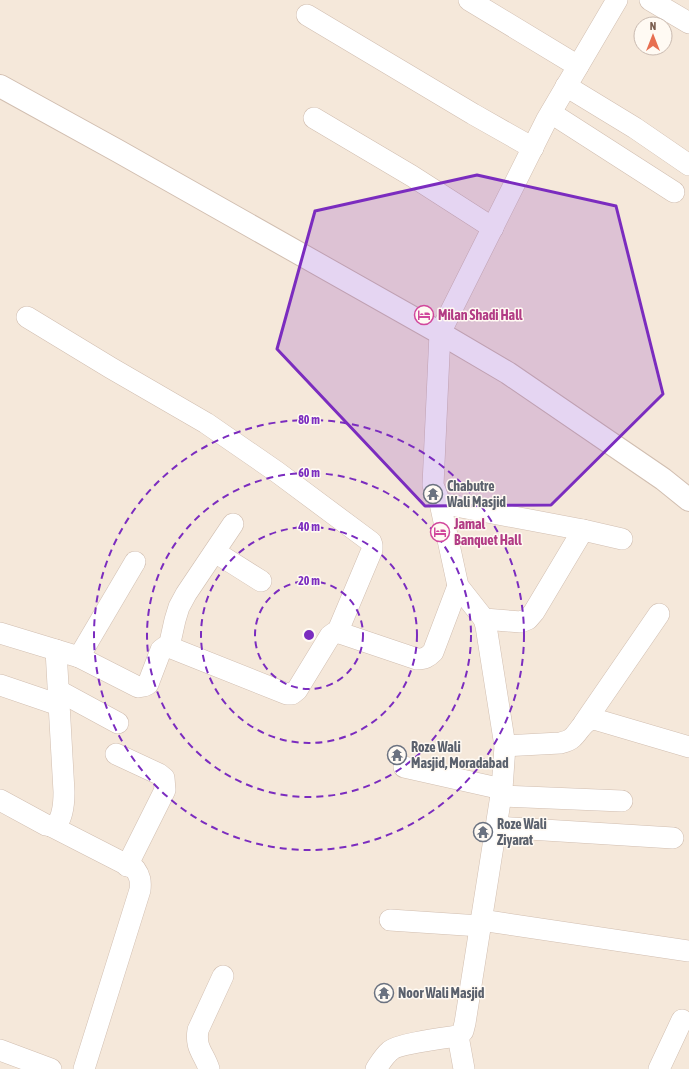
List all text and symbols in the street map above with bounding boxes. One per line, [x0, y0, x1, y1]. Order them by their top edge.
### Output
north arrow [633, 16, 673, 56]
text: N [650, 20, 656, 32]
hotel icon: Milan Shadi Hall [413, 304, 435, 326]
place label: Milan Shadi Hall [438, 307, 523, 323]
text: 80 m [298, 413, 320, 427]
text: 60 m [298, 466, 320, 480]
place label: Chabutre Wali Masjid [446, 478, 506, 510]
temple icon: Chabutre Wali Masjid [422, 483, 444, 505]
place label: Jamal Banquet Hall [453, 516, 522, 548]
text: 40 m [297, 520, 320, 534]
hotel icon: Jamal Banquet Hall [429, 521, 451, 543]
text: 20 m [298, 574, 320, 588]
centre of rings [302, 628, 316, 642]
place label: Roze Wali Masjid, Moradabad [411, 739, 509, 771]
temple icon: Roze Wali Masjid, Moradabad [386, 744, 408, 766]
place label: Roze Wali Ziyarat [497, 816, 547, 848]
temple icon: Roze Wali Ziyarat [472, 821, 494, 843]
temple icon: Noor Wali Masjid [373, 982, 395, 1004]
place label: Noor Wali Masjid [398, 985, 485, 1001]

